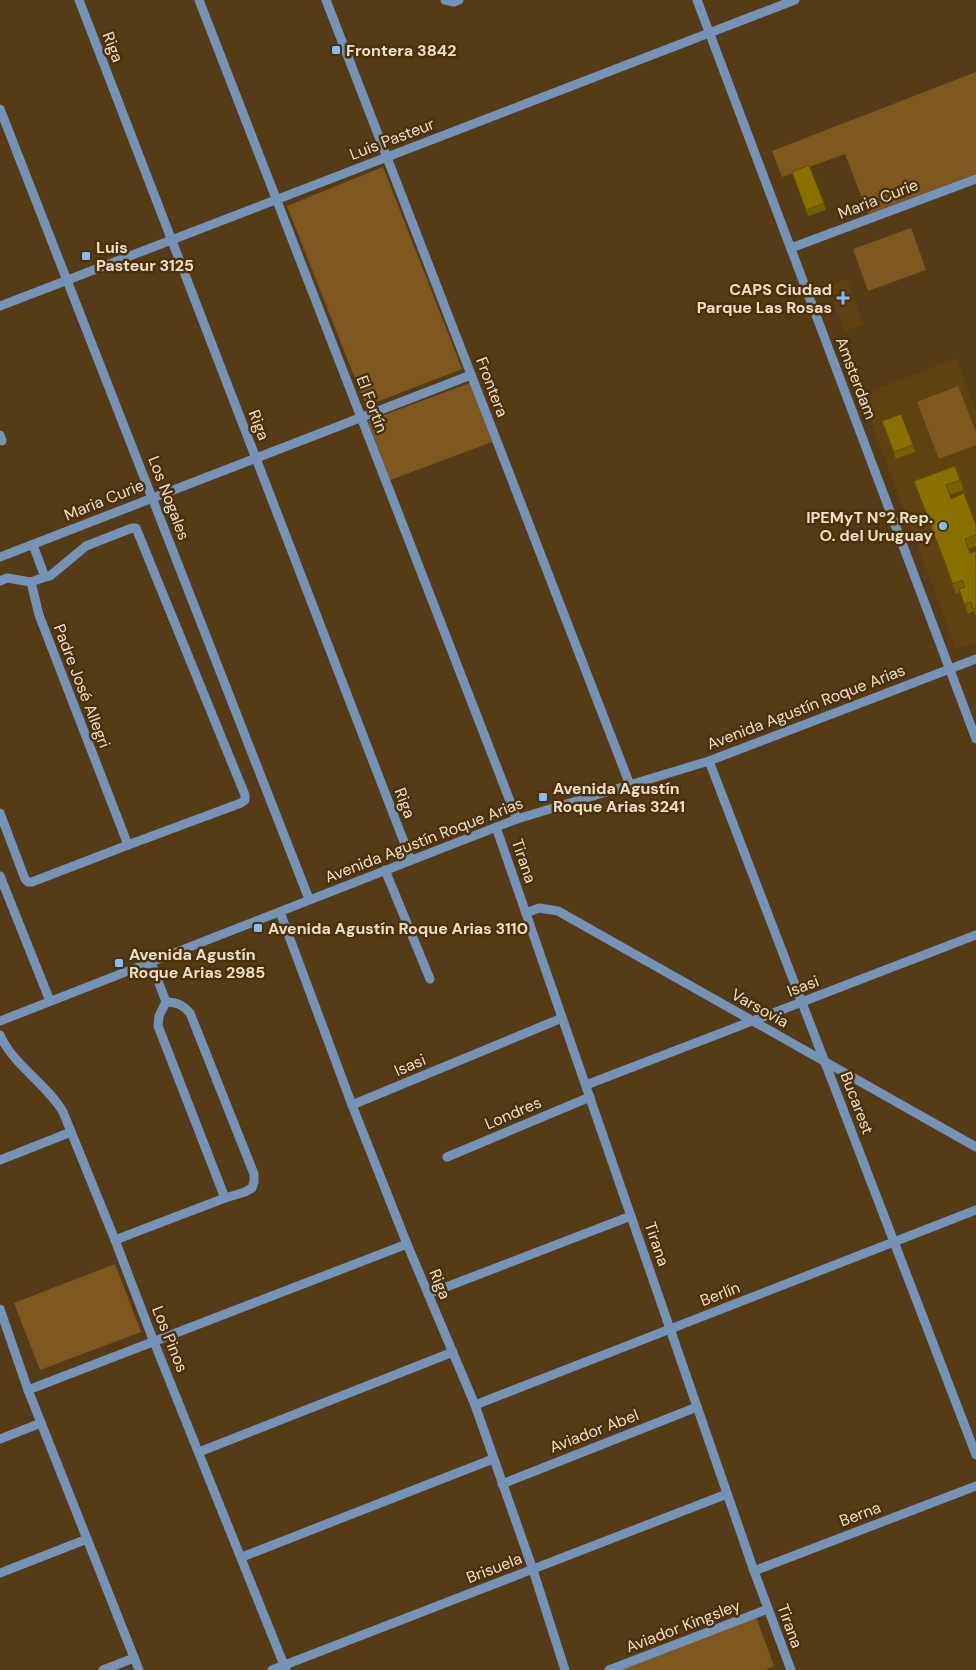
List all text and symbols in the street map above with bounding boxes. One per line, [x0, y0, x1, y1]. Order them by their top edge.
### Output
street label: Riga [98, 29, 128, 65]
place label: Frontera 3842 [346, 40, 456, 61]
marker: Frontera 3842 [330, 44, 342, 56]
street label: Luis Pasteur [347, 113, 437, 165]
street label: Maria Curie [835, 174, 921, 224]
place label: Luis Pasteur 3125 [96, 237, 194, 276]
marker: Luis Pasteur 3125 [80, 250, 92, 262]
place label: CAPS Ciudad Parque Las Rosas [697, 279, 832, 318]
marker: CAPS Ciudad Parque Las Rosas [836, 291, 850, 305]
street label: Amsterdam [831, 334, 881, 422]
street label: Frontera [471, 354, 513, 420]
street label: El Fortín [352, 372, 392, 436]
street label: Riga [244, 407, 274, 443]
street label: Los Nogales [143, 453, 195, 543]
street label: Maria Curie [61, 474, 147, 526]
place label: IPEMyT Nº2 Rep. O. del Uruguay [806, 507, 933, 546]
marker: IPEMyT Nº2 Rep. O. del Uruguay [937, 520, 949, 532]
street label: Padre José Allegri [49, 621, 115, 751]
street label: Avenida Agustín Roque Arias [704, 659, 908, 755]
place label: Avenida Agustín Roque Arias 3241 [553, 778, 685, 817]
street label: Riga [390, 785, 420, 821]
marker: Avenida Agustín Roque Arias 3241 [537, 791, 549, 803]
street label: Avenida Agustín Roque Arias [322, 792, 526, 888]
street label: Tirana [507, 836, 541, 886]
place label: Avenida Agustín Roque Arias 3110 [268, 918, 528, 939]
marker: Avenida Agustín Roque Arias 3110 [252, 922, 264, 934]
place label: Avenida Agustín Roque Arias 2985 [129, 944, 265, 983]
marker: Avenida Agustín Roque Arias 2985 [113, 957, 125, 969]
street label: Isasi [784, 970, 822, 1002]
street label: Varsovia [728, 984, 792, 1032]
street label: Isasi [391, 1049, 429, 1081]
street label: Bucarest [835, 1069, 879, 1137]
street label: Londres [481, 1092, 545, 1134]
street label: Tirana [640, 1219, 674, 1269]
street label: Riga [424, 1266, 456, 1302]
street label: Berlín [697, 1277, 743, 1311]
street label: Los Pinos [147, 1303, 193, 1375]
street label: Aviador Abel [546, 1404, 642, 1458]
street label: Berna [836, 1497, 884, 1531]
street label: Brisuela [463, 1548, 525, 1588]
street label: Aviador Kingsley [623, 1594, 743, 1657]
street label: Tirana [772, 1601, 808, 1651]

